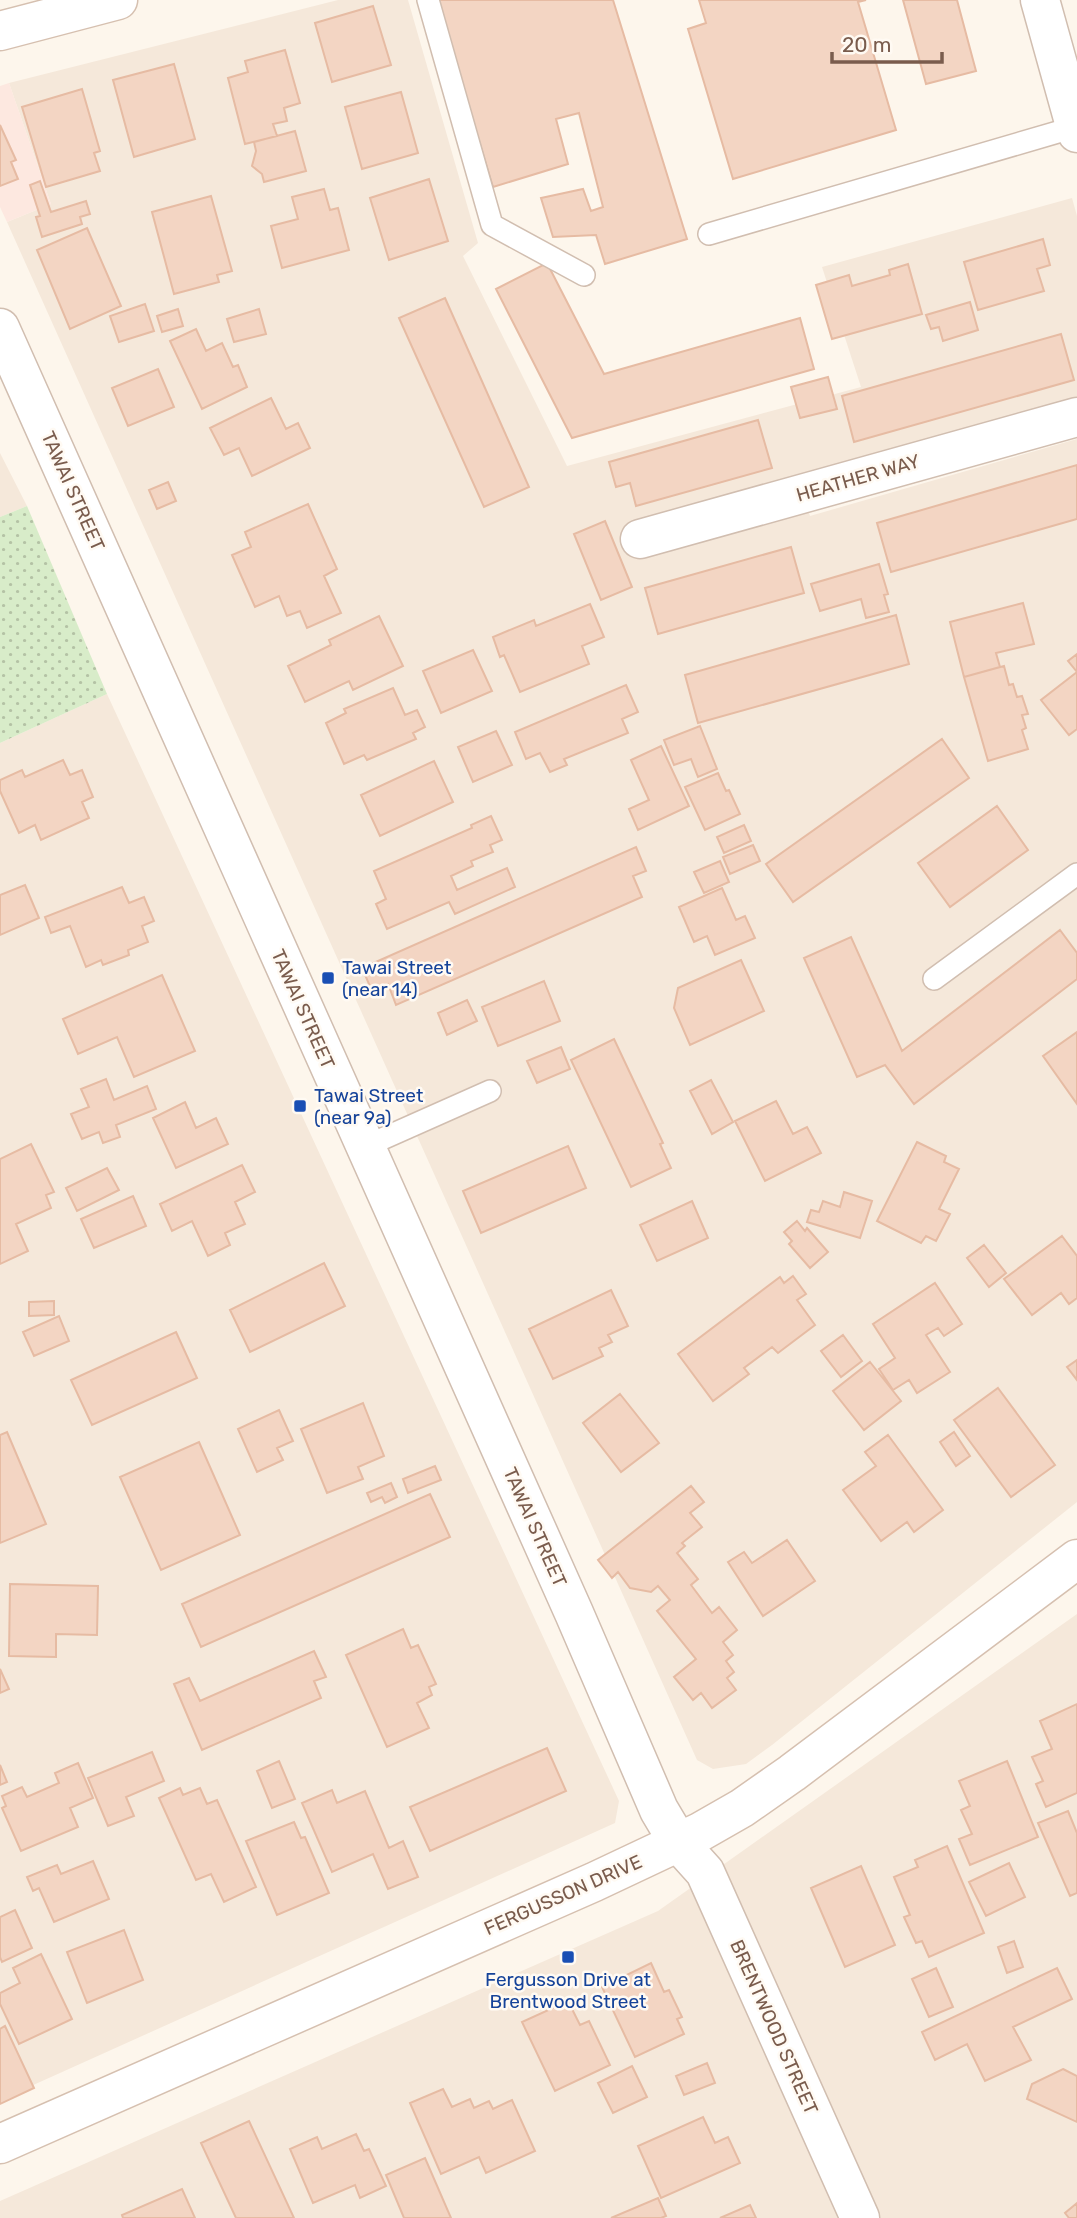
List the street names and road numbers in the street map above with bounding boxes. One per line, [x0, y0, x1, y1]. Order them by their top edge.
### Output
street label: TAWAI STREET [36, 428, 110, 554]
street label: HEATHER WAY [793, 449, 923, 507]
street label: TAWAI STREET [266, 946, 340, 1072]
street label: TAWAI STREET [498, 1464, 572, 1590]
street label: FERGUSSON DRIVE [481, 1850, 645, 1940]
street label: BRENTWOOD STREET [725, 1936, 823, 2118]

